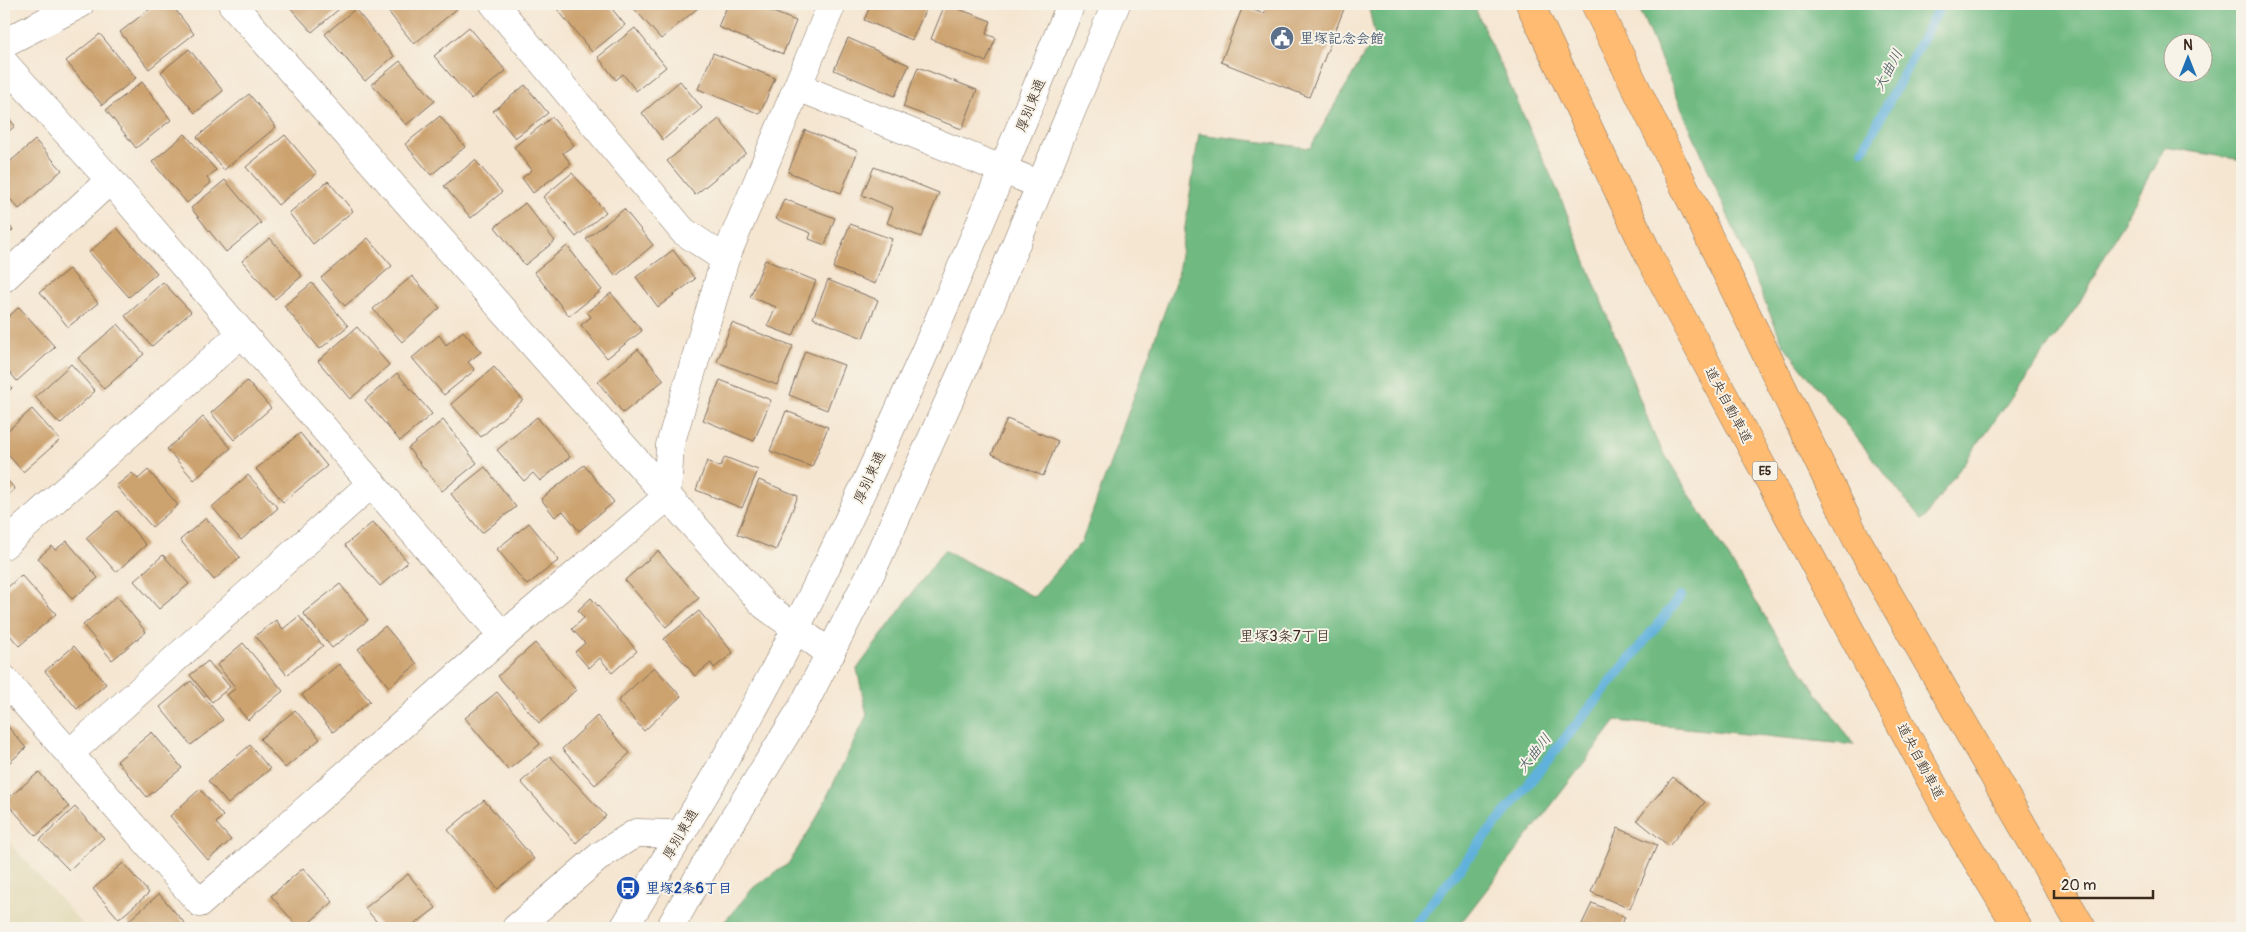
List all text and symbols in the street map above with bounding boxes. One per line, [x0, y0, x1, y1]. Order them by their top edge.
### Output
public building icon: 里塚記念会館 [1269, 25, 1295, 51]
place label: 里塚記念会館 [1300, 30, 1384, 47]
north arrow [2164, 32, 2214, 82]
text: N [2183, 37, 2193, 54]
water label: 大曲川 [1869, 46, 1907, 95]
street label: 厚別東通 [1012, 76, 1049, 134]
street label: 道央自動車道 [1701, 364, 1756, 446]
street label: 厚別東通 [850, 448, 889, 506]
road number: E5 [1752, 462, 1778, 481]
district label: 里塚3条7丁目 [1239, 627, 1331, 646]
street label: 道央自動車道 [1893, 720, 1948, 802]
water label: 大曲川 [1513, 730, 1556, 777]
street label: 厚別東通 [659, 806, 702, 863]
scale bar [2054, 867, 2152, 899]
bus stop icon: 里塚2条6丁目 [615, 875, 641, 901]
text: 20 m [2061, 876, 2096, 895]
place label: 里塚2条6丁目 [646, 880, 732, 897]

